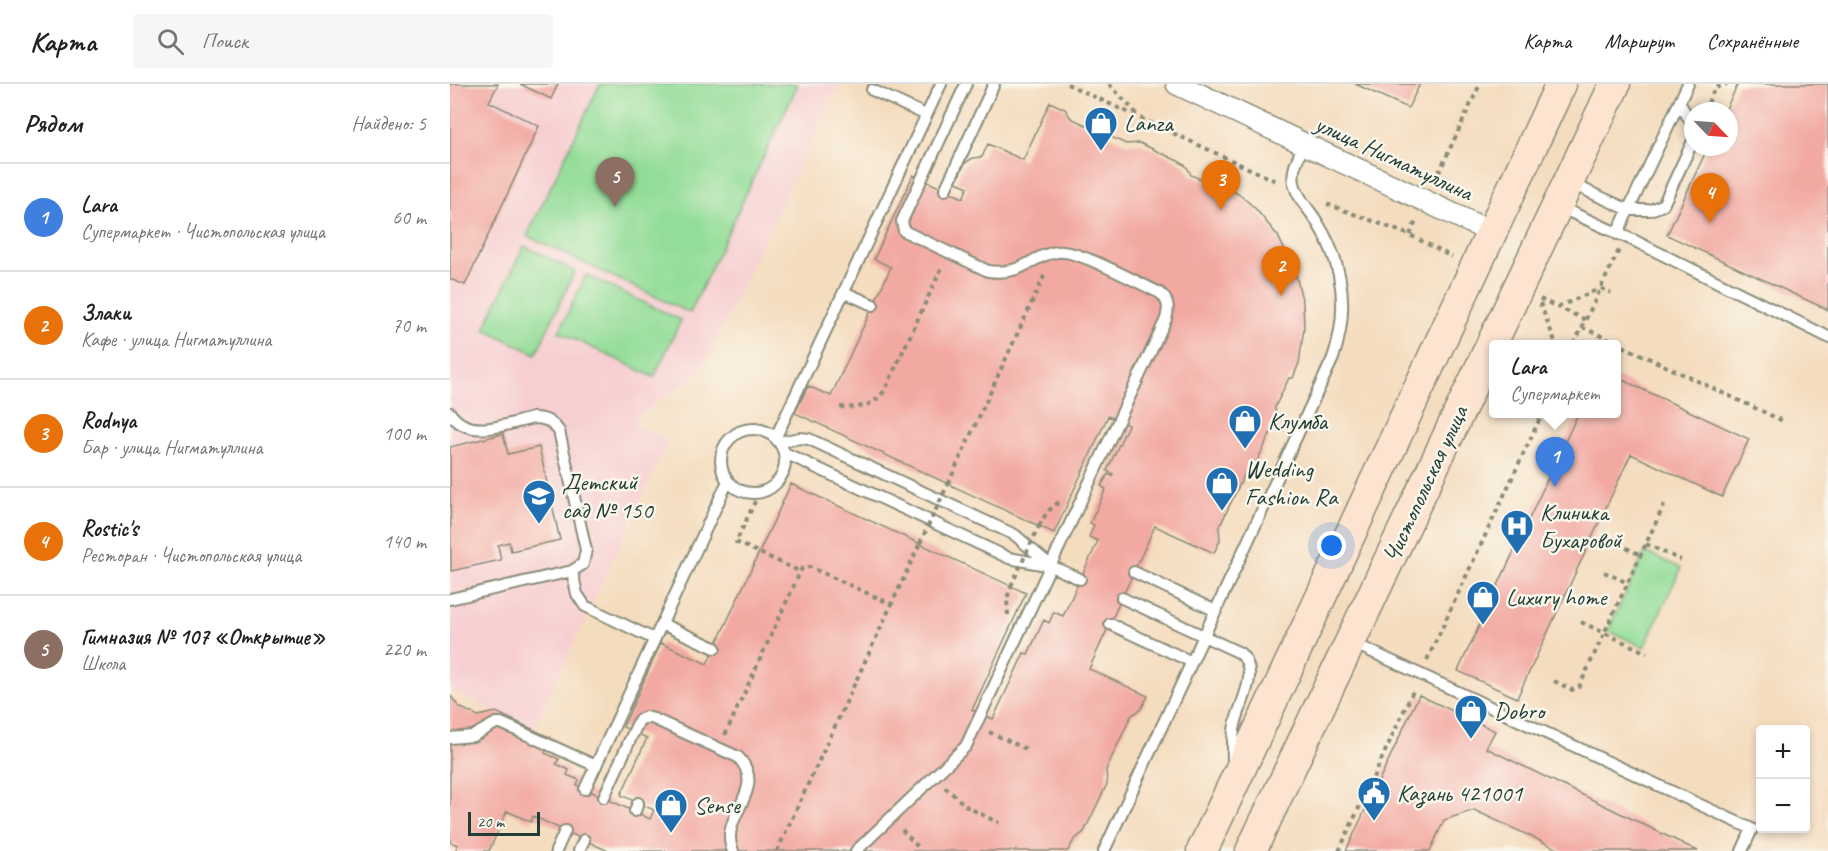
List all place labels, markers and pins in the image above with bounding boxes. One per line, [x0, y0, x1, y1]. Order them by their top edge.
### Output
shop icon: Lanza [1083, 105, 1119, 152]
place label: Lanza [1124, 108, 1174, 138]
pin: 5 [596, 158, 634, 207]
pin: 3 [1202, 160, 1240, 210]
pin: 4 [1690, 174, 1730, 223]
pin: 2 [1262, 246, 1300, 296]
shop icon: Клумба [1227, 403, 1263, 450]
place label: Клумба [1268, 406, 1329, 436]
pin: 1 [1536, 438, 1574, 487]
place label: Wedding Fashion Ra [1245, 454, 1339, 512]
shop icon: Wedding Fashion Ra [1204, 465, 1240, 512]
place label: Детский сад № 150 [562, 467, 655, 525]
school or university icon: Детский сад № 150 [521, 478, 557, 525]
place label: Клиника Бухаровой [1540, 497, 1624, 555]
hospital icon: Клиника Бухаровой [1499, 508, 1535, 555]
shop icon: Luxury home [1465, 579, 1501, 626]
place label: Luxury home [1506, 582, 1608, 612]
shop icon: Dobro [1453, 693, 1489, 740]
place label: Dobro [1494, 696, 1547, 726]
public building icon: Казань 421001 [1356, 775, 1392, 822]
place label: Казань 421001 [1397, 778, 1523, 809]
shop icon: Sense [653, 787, 689, 834]
place label: Sense [694, 790, 742, 820]

